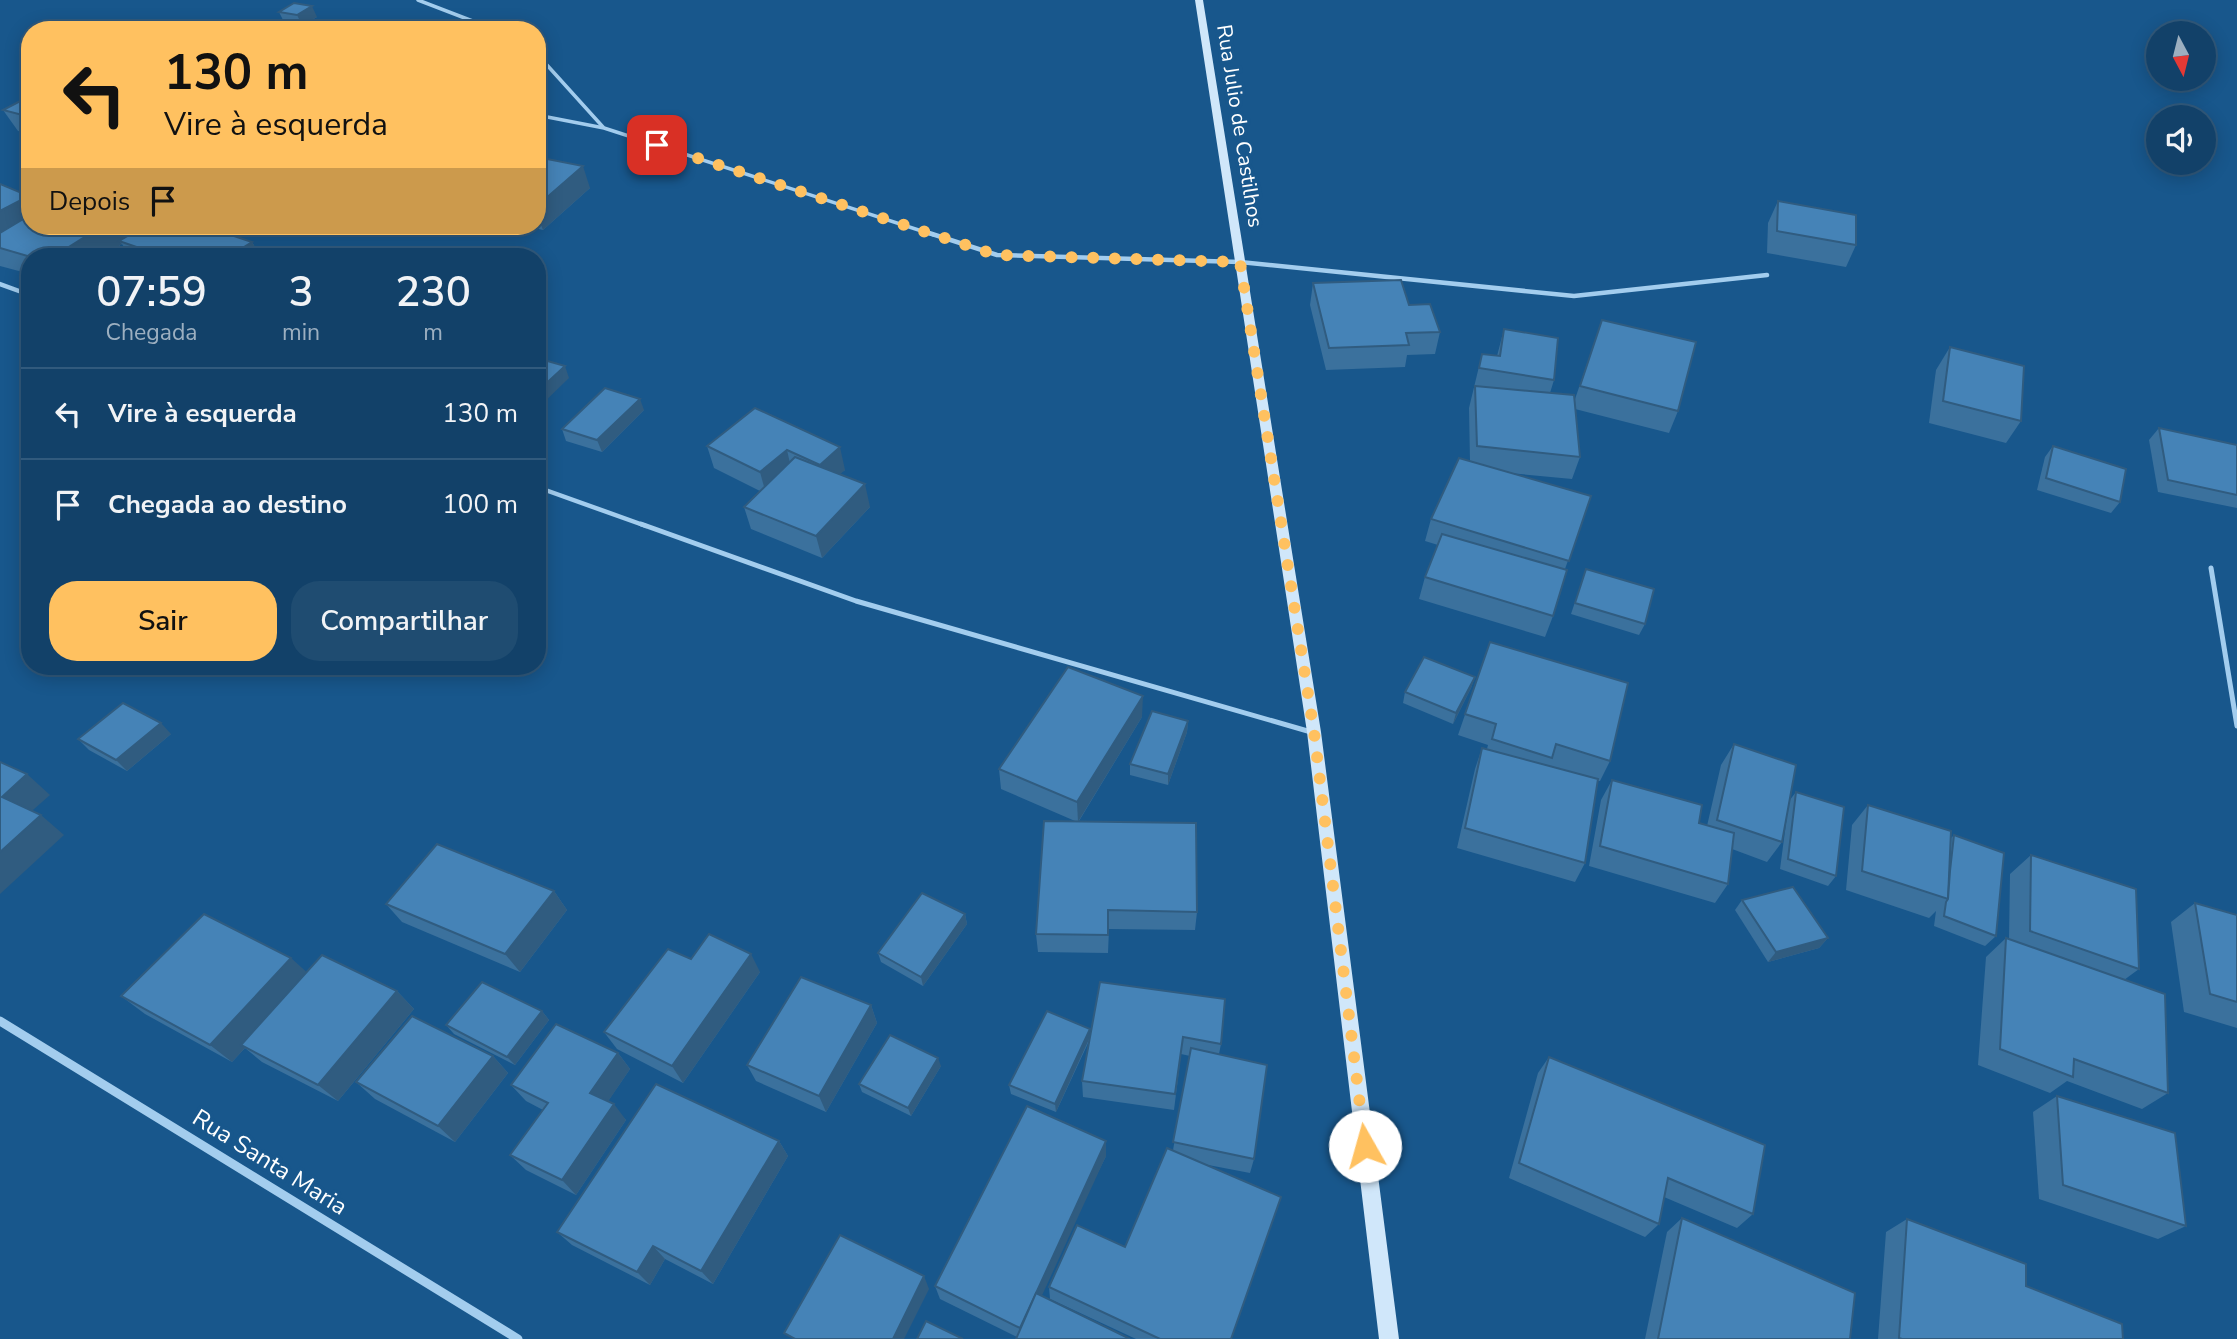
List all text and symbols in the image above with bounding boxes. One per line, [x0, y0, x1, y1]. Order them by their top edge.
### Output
north arrow [2146, 21, 2216, 91]
map controls [2146, 21, 2216, 175]
street label: Rua Julio de Castilhos [1210, 23, 1270, 229]
text: 130 m [164, 39, 308, 106]
icon: left [49, 49, 140, 140]
text: Vire à esquerda [164, 103, 388, 146]
button: sound [2146, 105, 2216, 175]
pin [627, 115, 687, 175]
icon: arrive [638, 126, 676, 164]
icon: arrive [144, 182, 182, 220]
text: Depois [49, 184, 130, 219]
text: 07:59 [96, 264, 207, 321]
text: 3 [288, 264, 314, 321]
text: 230 [395, 264, 471, 321]
text: Chegada [105, 317, 198, 348]
text: min [282, 317, 320, 348]
text: m [423, 317, 443, 348]
icon: left [49, 395, 87, 433]
text: Vire à esquerda [108, 396, 297, 431]
text: 130 m [442, 396, 518, 431]
icon: arrive [49, 486, 87, 524]
text: Chegada ao destino [108, 487, 347, 522]
text: 100 m [442, 487, 518, 522]
button: Sair [49, 581, 277, 661]
button: Compartilhar [291, 581, 518, 661]
street label: Rua Santa Maria [186, 1102, 354, 1222]
position arrow [1328, 1109, 1402, 1183]

